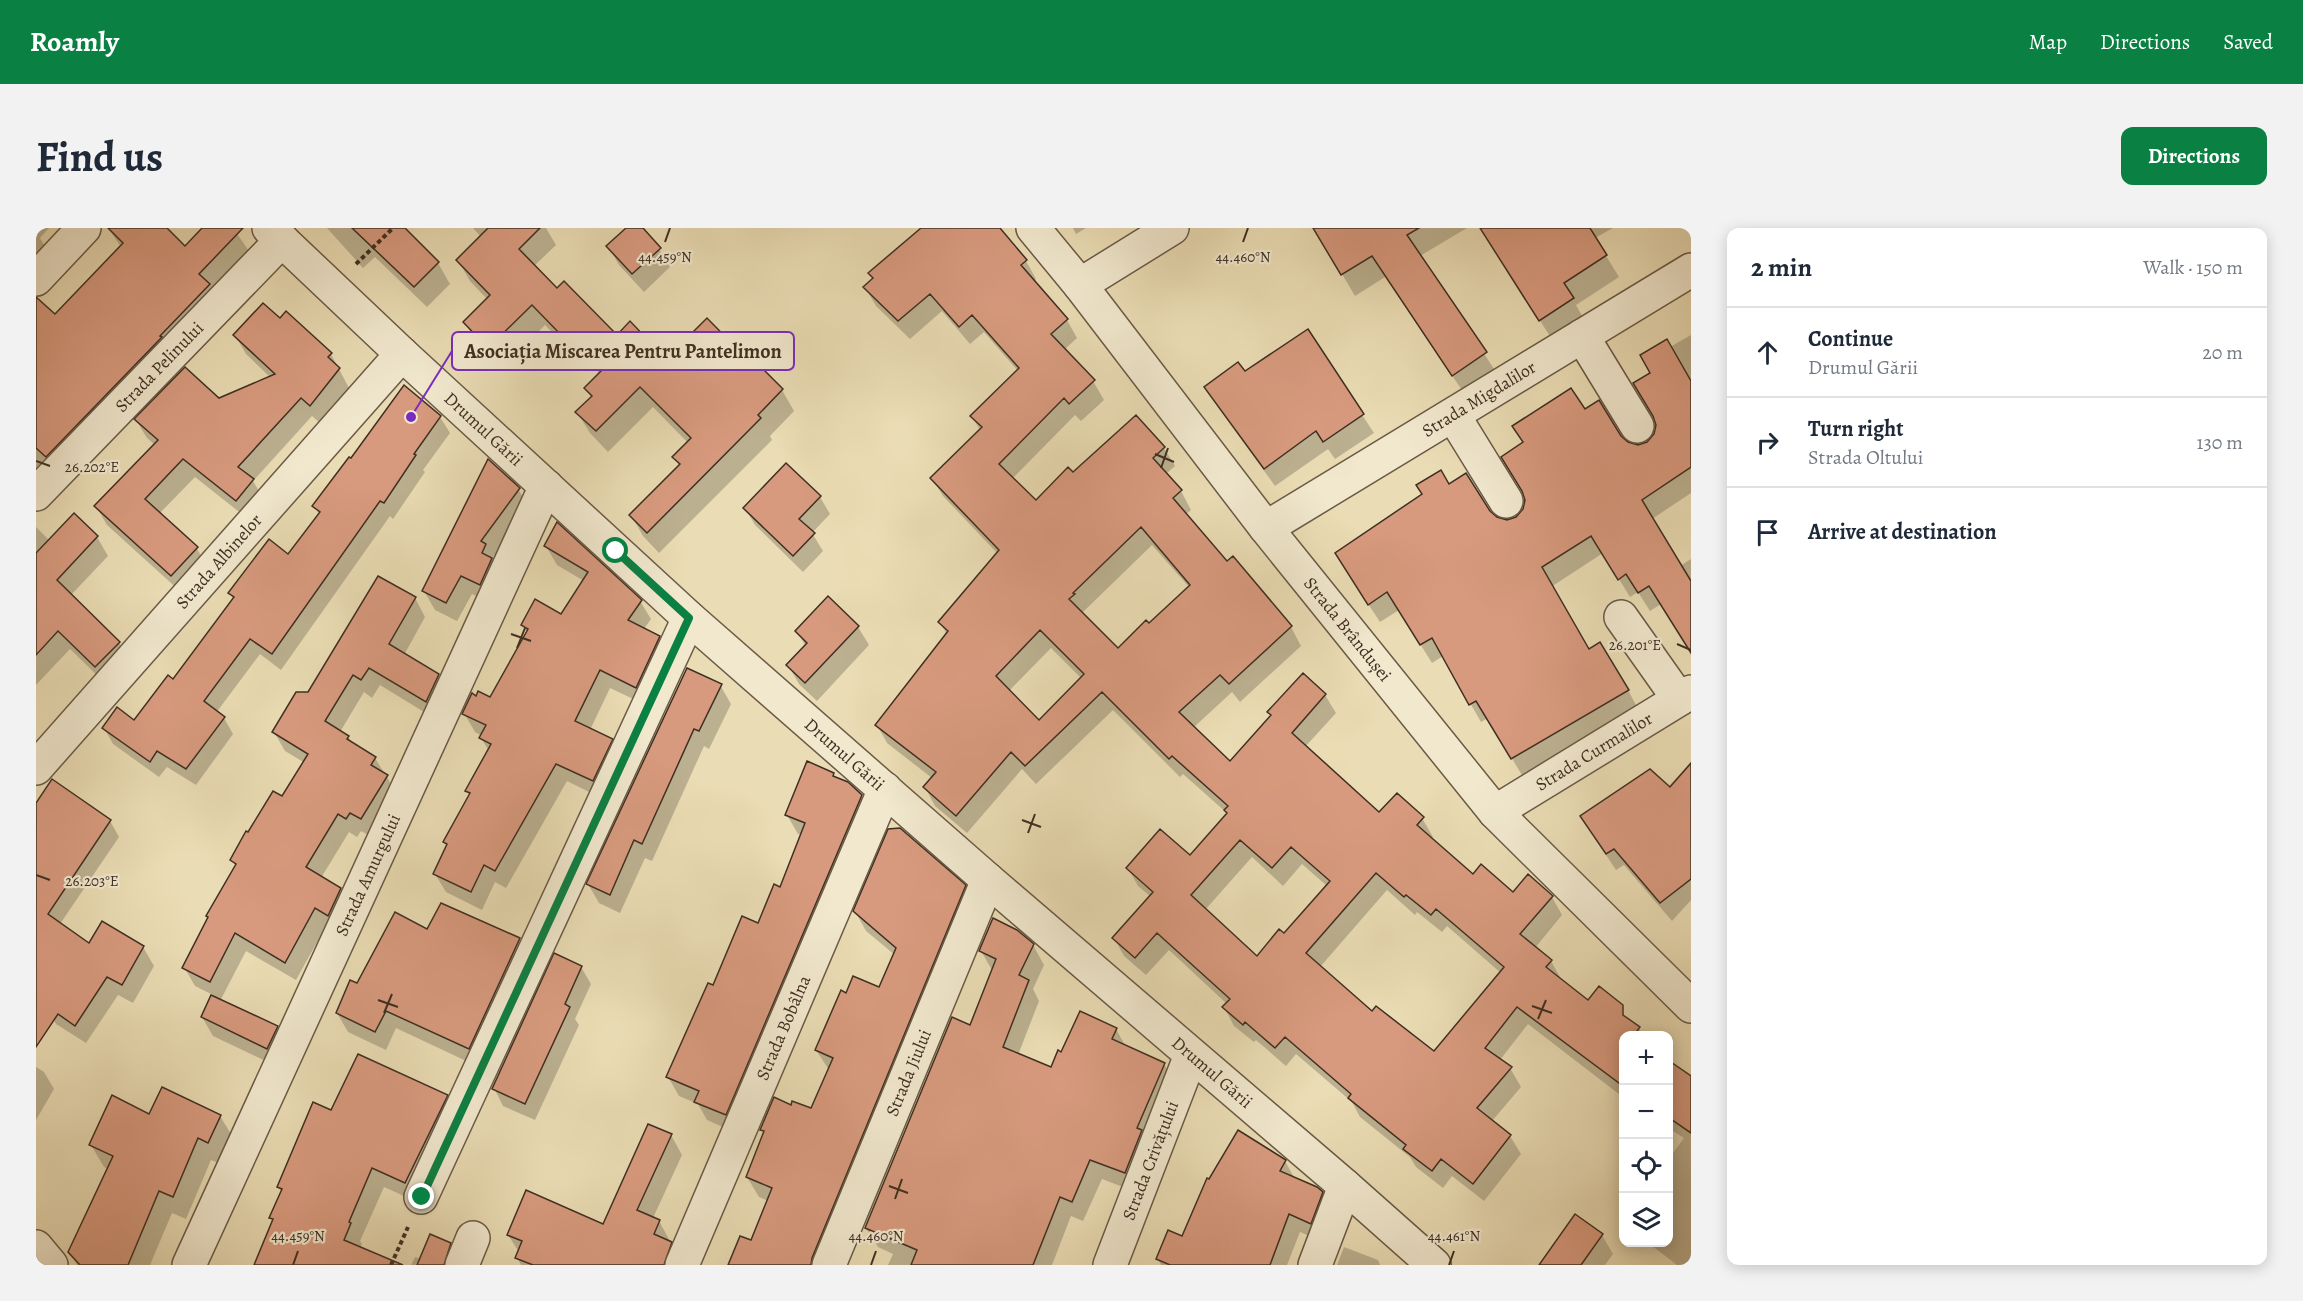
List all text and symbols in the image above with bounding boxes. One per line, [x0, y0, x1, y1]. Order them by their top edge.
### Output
text: Roamly [30, 23, 119, 61]
text: Map [2029, 28, 2067, 56]
text: Directions [2100, 28, 2190, 56]
text: Saved [2223, 28, 2273, 56]
button: Directions [2121, 127, 2267, 185]
text: Find us [36, 128, 163, 185]
text: 44.459°N [638, 247, 692, 267]
text: 44.460°N [1215, 247, 1271, 267]
text: 2 min [1751, 250, 1812, 285]
text: Walk · 150 m [2143, 254, 2243, 281]
street label: Strada Pelinului [110, 316, 209, 418]
text: Continue [1808, 324, 1893, 354]
callout: Asociația Miscarea Pentru Pantelimon [452, 332, 794, 370]
icon: ahead [1751, 336, 1784, 369]
text: Asociația Miscarea Pentru Pantelimon [463, 338, 782, 365]
text: 20 m [2202, 339, 2243, 366]
text: Drumul Gării [1808, 354, 1918, 381]
street label: Strada Migdalilor [1417, 355, 1540, 443]
street label: Drumul Gării [439, 387, 528, 471]
text: Turn right [1808, 414, 1904, 444]
icon: right [1751, 426, 1784, 459]
text: 130 m [2197, 429, 2243, 456]
text: Strada Oltului [1808, 444, 1923, 471]
text: 26.202°E [65, 457, 119, 477]
street label: Strada Albinelor [170, 509, 267, 614]
icon: arrive [1751, 516, 1784, 549]
text: Arrive at destination [1808, 517, 1997, 547]
route start [602, 537, 628, 563]
street label: Strada Brândușei [1298, 572, 1397, 686]
text: 26.201°E [1609, 635, 1661, 655]
street label: Strada Curmalilor [1531, 706, 1657, 796]
street label: Drumul Gării [799, 713, 890, 796]
street label: Strada Amurgului [329, 810, 406, 940]
text: 26.203°E [65, 871, 119, 891]
street label: Strada Bobâlna [750, 971, 816, 1084]
street label: Strada Jiului [880, 1026, 937, 1120]
street label: Drumul Gării [1167, 1031, 1258, 1114]
map controls [1619, 1031, 1673, 1247]
button: + [1619, 1031, 1673, 1085]
button: − [1619, 1085, 1673, 1139]
street label: Strada Crivățului [1116, 1097, 1184, 1224]
button: locate [1619, 1139, 1673, 1193]
route end [408, 1183, 434, 1209]
button: layers [1619, 1193, 1673, 1247]
text: 44.459°N [271, 1226, 325, 1246]
text: 44.460°N [848, 1226, 904, 1246]
text: 44.461°N [1428, 1226, 1480, 1246]

